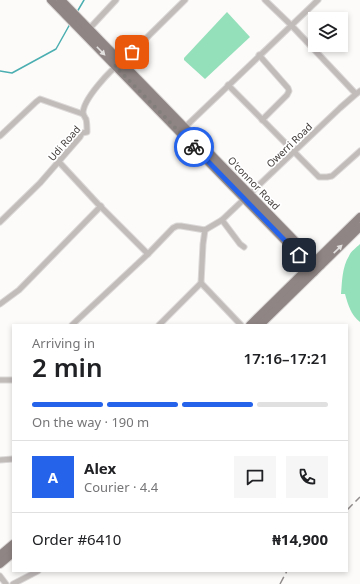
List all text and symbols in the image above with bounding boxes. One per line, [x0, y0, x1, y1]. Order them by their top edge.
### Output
map controls [308, 12, 348, 52]
button: layers [308, 12, 348, 52]
pin [115, 35, 149, 69]
icon: bag [121, 41, 143, 63]
one-way arrow [96, 46, 105, 56]
street label: Owerri Road [263, 120, 315, 170]
street label: Udi Road [45, 122, 83, 164]
courier [174, 127, 214, 167]
icon: bike [183, 136, 205, 158]
street label: O'connor Road [225, 153, 283, 213]
pin [282, 238, 316, 272]
icon: home [288, 244, 310, 266]
one-way arrow [333, 244, 343, 253]
text: Arriving in [32, 334, 95, 352]
text: 17:16–17:21 [244, 348, 328, 368]
text: 2 min [32, 349, 103, 385]
text: On the way · 190 m [32, 413, 149, 431]
button: chat [234, 456, 276, 498]
button: phone [286, 456, 328, 498]
text: Alex [84, 458, 116, 478]
text: A [48, 467, 58, 487]
text: Courier · 4.4 [84, 478, 158, 496]
text: Order #6410 [32, 529, 121, 549]
text: ₦14,900 [272, 529, 328, 549]

